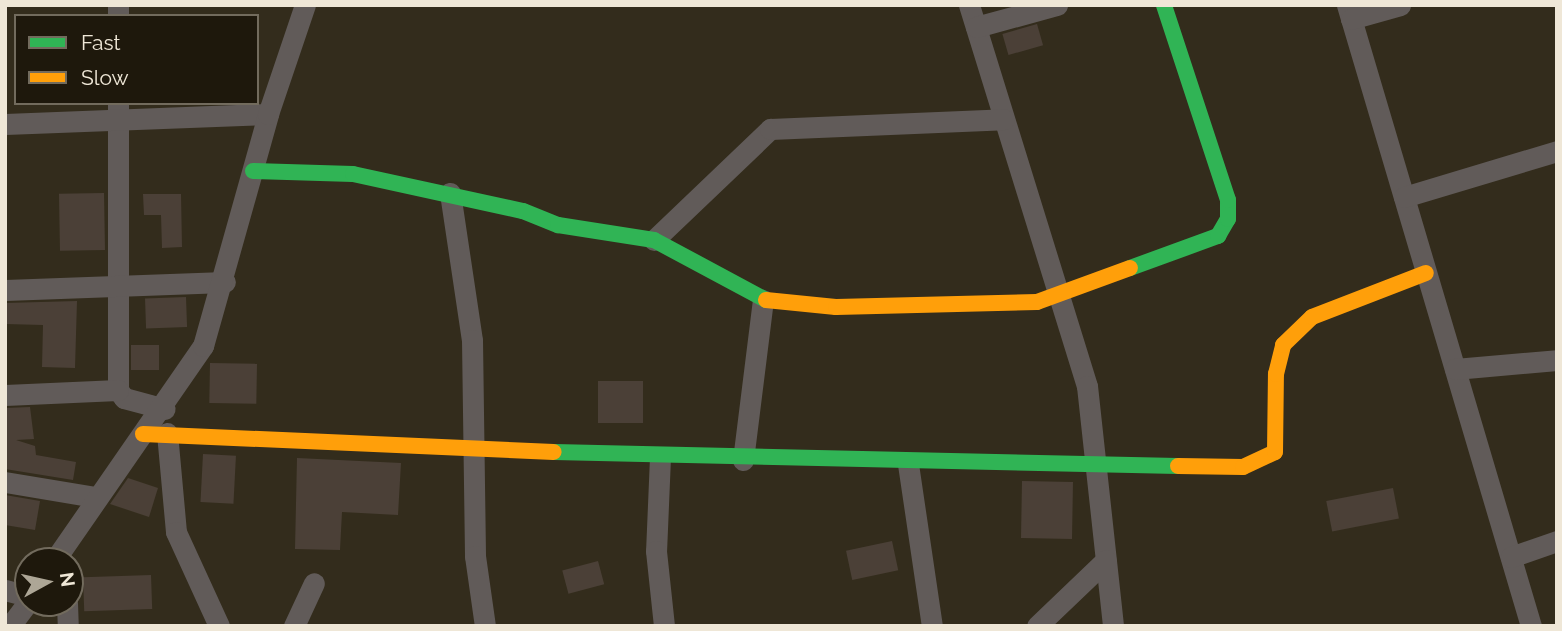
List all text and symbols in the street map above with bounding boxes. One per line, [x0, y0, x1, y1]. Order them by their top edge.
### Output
legend [14, 14, 259, 105]
text: Fast [81, 30, 121, 55]
text: Slow [81, 65, 129, 90]
north arrow [14, 547, 84, 617]
text: N [56, 571, 80, 588]

